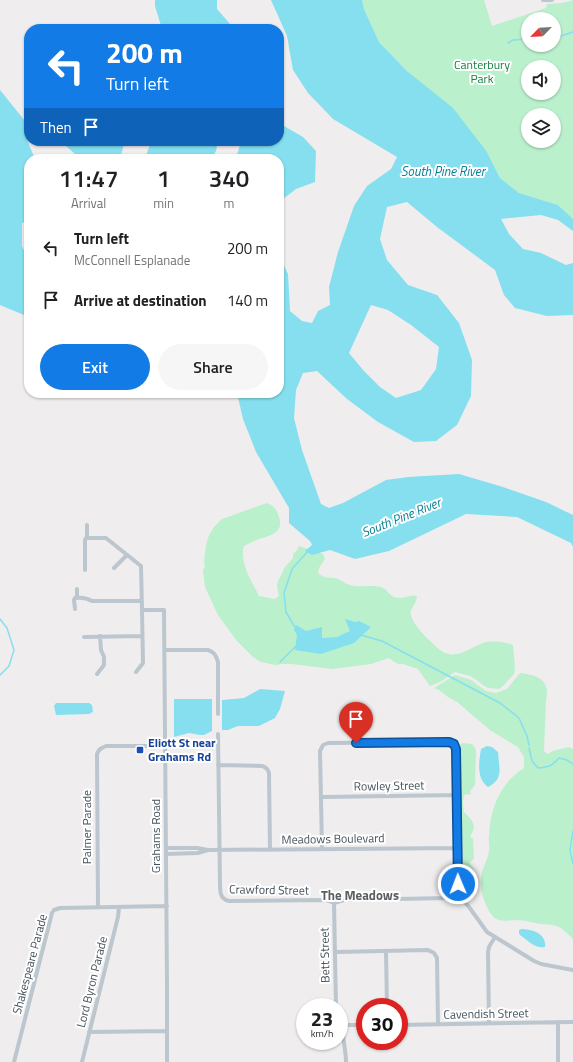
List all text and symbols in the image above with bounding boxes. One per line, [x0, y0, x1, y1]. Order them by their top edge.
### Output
north arrow [521, 12, 561, 52]
map controls [521, 12, 561, 148]
text: 200 m [106, 31, 183, 74]
icon: left [40, 40, 92, 92]
park label: Canterbury Park [454, 55, 510, 88]
button: sound [521, 60, 561, 100]
text: Turn left [106, 70, 169, 97]
button: layers [521, 108, 561, 148]
text: Then [40, 116, 72, 139]
icon: arrive [80, 116, 102, 138]
text: 11:47 [59, 160, 118, 196]
text: 1 [157, 160, 170, 196]
text: 340 [209, 160, 249, 196]
water label: South Pine River [401, 161, 487, 181]
text: Arrival [71, 193, 106, 213]
text: min [153, 193, 174, 213]
text: m [224, 193, 234, 213]
text: Turn left [74, 227, 129, 250]
icon: left [40, 237, 62, 259]
text: 200 m [227, 237, 268, 260]
text: McConnell Esplanade [74, 250, 190, 270]
icon: arrive [40, 289, 62, 311]
text: Arrive at destination [74, 289, 207, 312]
text: 140 m [227, 289, 268, 312]
button: Exit [40, 344, 150, 390]
button: Share [158, 344, 268, 390]
water label: South Pine River [358, 491, 445, 542]
pin [339, 702, 373, 743]
icon: arrive [345, 708, 367, 730]
place label: Eliott St near Grahams Rd [148, 733, 216, 766]
marker: Eliott St near Grahams Rd [135, 745, 145, 755]
street label: Rowley Street [353, 775, 425, 796]
street label: Palmer Parade [77, 790, 96, 864]
street label: Grahams Road [146, 799, 165, 873]
street label: Meadows Boulevard [281, 828, 385, 849]
position arrow [437, 863, 479, 905]
street label: Crawford Street [229, 879, 310, 900]
district label: The Meadows [321, 885, 399, 905]
street label: Shakespeare Parade [7, 912, 52, 1016]
street label: Bett Street [315, 926, 334, 983]
street label: Lord Byron Parade [71, 934, 112, 1029]
speed limit sign: 30 [356, 998, 408, 1050]
text: 23 [311, 1003, 333, 1034]
street label: Cavendish Street [443, 1003, 530, 1024]
text: km/h [311, 1026, 333, 1041]

